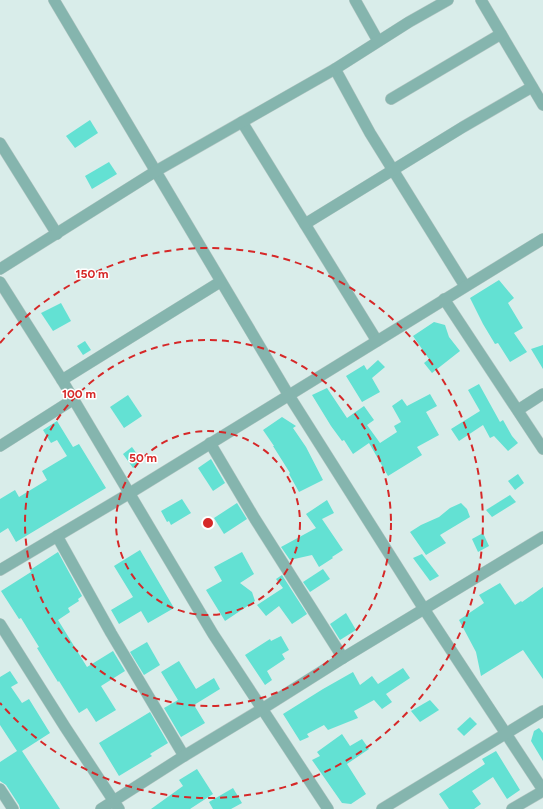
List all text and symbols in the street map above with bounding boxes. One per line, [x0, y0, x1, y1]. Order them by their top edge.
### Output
text: 150 m [75, 267, 109, 281]
text: 100 m [62, 387, 96, 401]
text: 50 m [129, 451, 157, 465]
centre of rings [201, 516, 215, 530]

